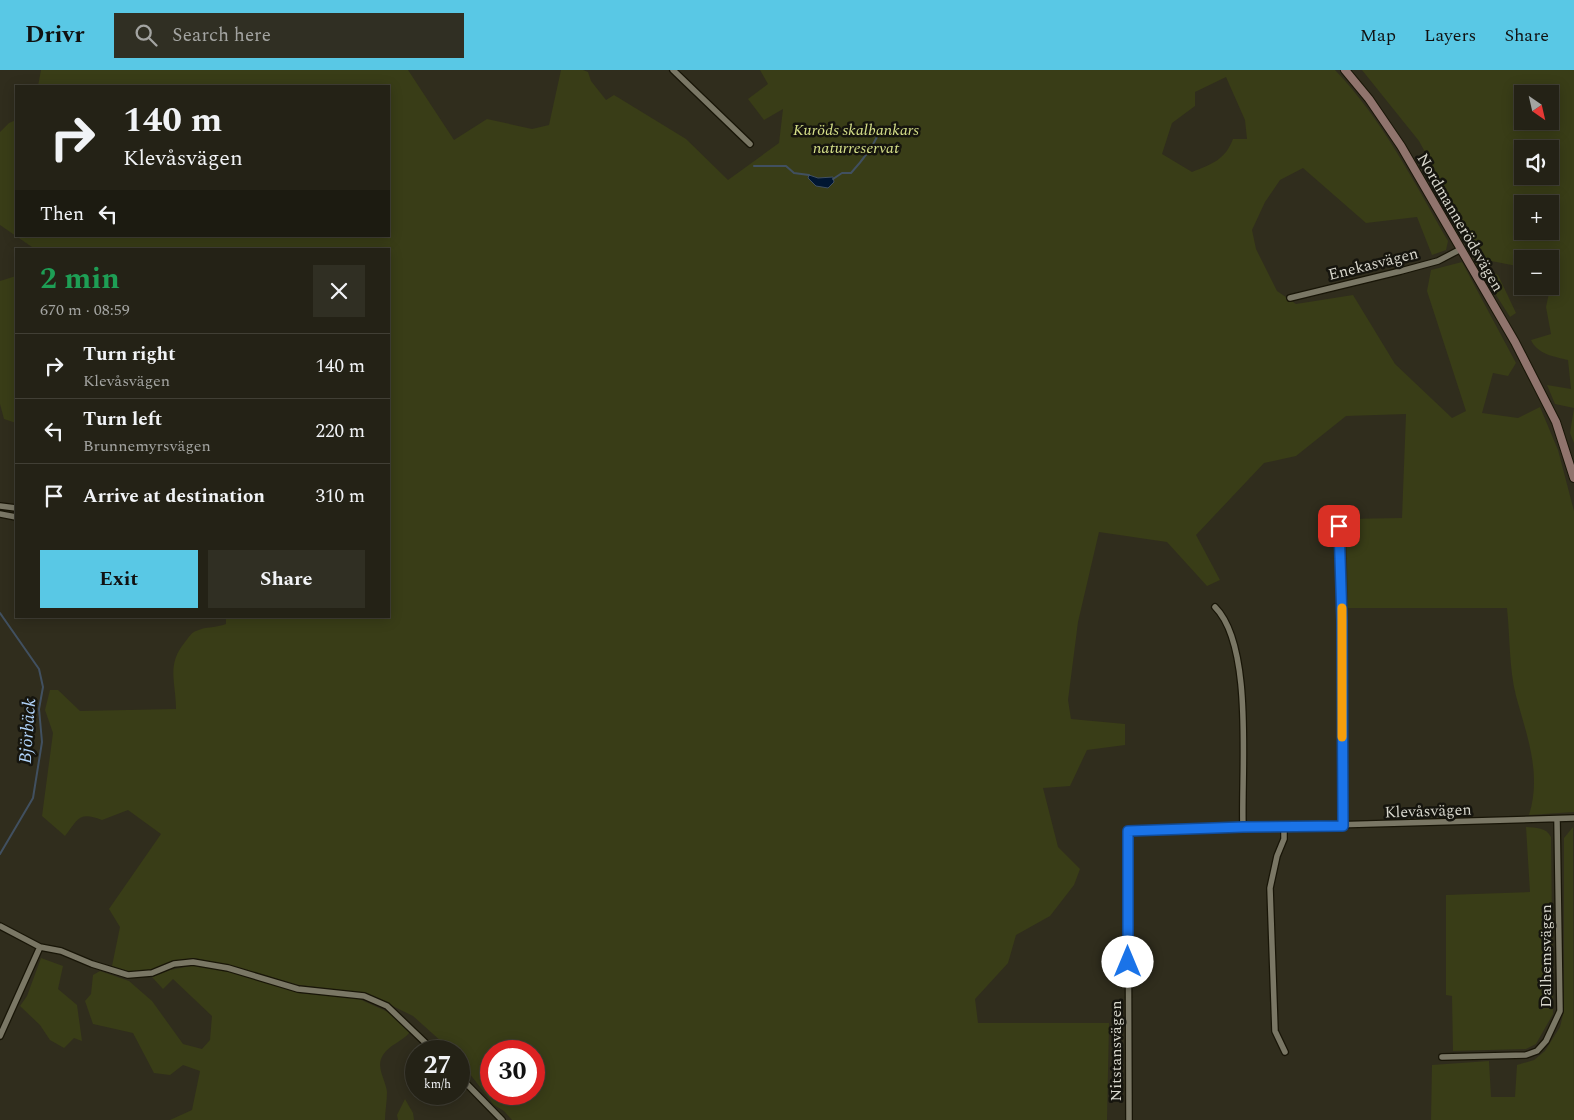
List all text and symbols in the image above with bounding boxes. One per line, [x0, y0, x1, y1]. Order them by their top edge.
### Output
search box [114, 13, 464, 58]
text: Drivr [25, 17, 84, 53]
icon: search [132, 21, 160, 49]
text: Search here [172, 21, 271, 50]
text: Map [1360, 22, 1396, 49]
text: Layers [1424, 22, 1476, 49]
text: Share [1504, 22, 1549, 49]
north arrow [1514, 85, 1559, 130]
map controls [1514, 85, 1559, 295]
text: 140 m [123, 94, 222, 147]
icon: right [40, 105, 105, 170]
park label: Kuröds skalbankars naturreservat [793, 118, 919, 160]
button: sound [1514, 140, 1559, 185]
text: Klevåsvägen [123, 142, 243, 175]
street label: Nordmannerödsvägen [1411, 149, 1510, 296]
button: + [1514, 195, 1559, 240]
text: Then [40, 200, 84, 229]
icon: left [94, 200, 122, 228]
street label: Enekasvägen [1326, 241, 1421, 287]
button: − [1514, 250, 1559, 295]
text: 2 min [40, 256, 120, 302]
button: close [313, 265, 365, 317]
text: 670 m · 08:59 [40, 298, 130, 322]
text: Turn right [83, 340, 176, 369]
icon: right [40, 352, 68, 380]
text: 140 m [315, 352, 365, 381]
text: Klevåsvägen [83, 369, 170, 393]
text: Turn left [83, 405, 162, 434]
icon: left [40, 417, 68, 445]
text: 220 m [315, 417, 365, 446]
text: Brunnemyrsvägen [83, 434, 211, 458]
icon: arrive [40, 482, 68, 510]
text: Arrive at destination [83, 482, 265, 511]
text: 310 m [315, 482, 365, 511]
pin [1318, 505, 1360, 547]
icon: arrive [1325, 512, 1353, 540]
button: Exit [40, 550, 198, 608]
button: Share [208, 550, 365, 608]
water label: Björbäck [12, 697, 43, 765]
street label: Klevåsvägen [1384, 797, 1472, 825]
street label: Dalhemsvägen [1534, 904, 1558, 1008]
position arrow [1101, 935, 1153, 987]
street label: Nitstansvägen [1104, 1001, 1128, 1101]
speed limit sign: 30 [480, 1040, 545, 1105]
text: 27 [423, 1047, 452, 1085]
text: km/h [424, 1075, 451, 1094]

